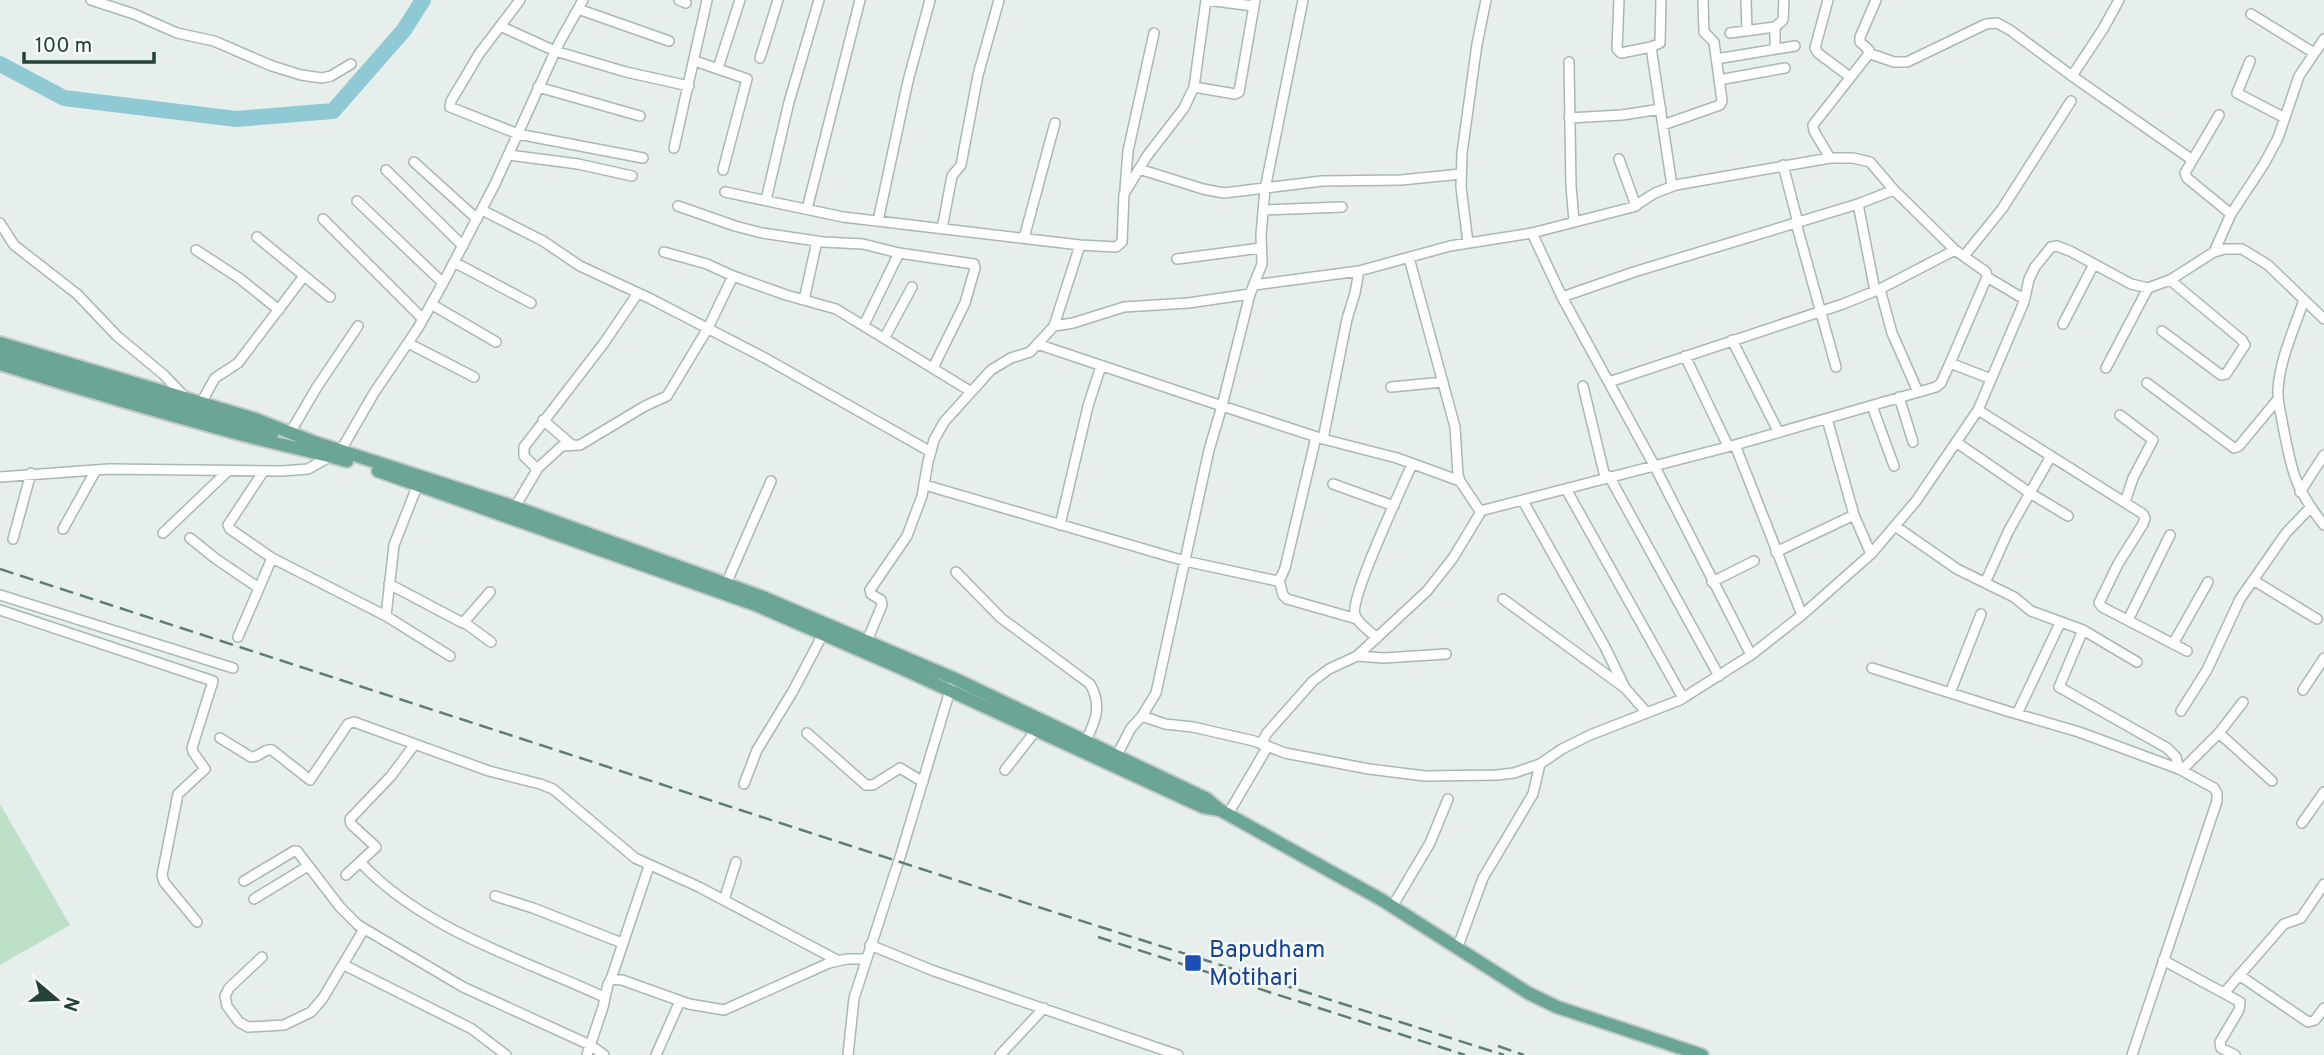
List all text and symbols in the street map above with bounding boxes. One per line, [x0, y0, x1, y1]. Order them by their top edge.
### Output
scale bar [24, 21, 154, 65]
text: 100 m [35, 33, 92, 60]
place label: Bapudham Motihari [1209, 936, 1325, 994]
marker: Bapudham Motihari [1183, 953, 1203, 973]
north arrow [21, 964, 91, 1034]
text: N [57, 994, 84, 1014]

